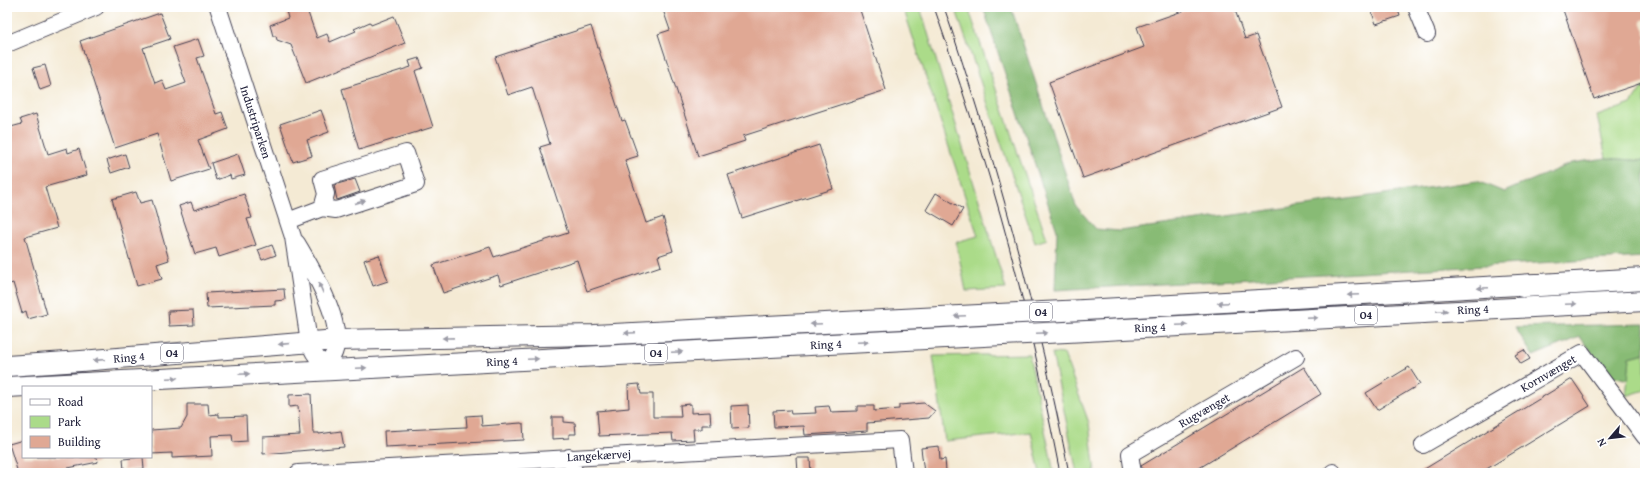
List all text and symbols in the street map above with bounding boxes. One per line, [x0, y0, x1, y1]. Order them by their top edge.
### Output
street label: Industriparken [236, 83, 276, 161]
one-way arrow [354, 199, 366, 205]
one-way arrow [318, 282, 324, 293]
one-way arrow [1477, 285, 1489, 292]
one-way arrow [1347, 292, 1359, 299]
one-way arrow [1217, 299, 1229, 306]
street label: Ring 4 [1457, 300, 1489, 318]
one-way arrow [1565, 301, 1577, 308]
road number: O4 [1030, 303, 1052, 321]
road number: O4 [1355, 306, 1377, 324]
one-way arrow [1436, 308, 1448, 315]
one-way arrow [954, 313, 966, 320]
one-way arrow [1306, 315, 1319, 321]
street label: Ring 4 [1134, 318, 1166, 336]
one-way arrow [810, 320, 822, 327]
one-way arrow [1176, 322, 1188, 329]
one-way arrow [623, 330, 636, 336]
one-way arrow [1036, 330, 1049, 336]
one-way arrow [441, 335, 454, 341]
street label: Ring 4 [810, 335, 842, 353]
one-way arrow [856, 339, 869, 346]
one-way arrow [278, 340, 290, 347]
road number: O4 [161, 344, 183, 362]
road number: O4 [645, 344, 667, 362]
street label: Ring 4 [113, 347, 146, 367]
one-way arrow [671, 348, 683, 355]
street label: Kornvænget [1517, 350, 1580, 396]
street label: Ring 4 [486, 352, 518, 370]
one-way arrow [93, 356, 105, 363]
one-way arrow [527, 356, 539, 363]
one-way arrow [355, 365, 368, 371]
one-way arrow [238, 371, 250, 378]
one-way arrow [166, 375, 179, 381]
legend [22, 386, 152, 458]
street label: Rugvænget [1175, 388, 1233, 431]
text: Road [58, 393, 84, 410]
text: Park [58, 413, 82, 430]
north arrow [1590, 418, 1630, 458]
text: Building [58, 433, 101, 450]
text: N [1592, 435, 1610, 450]
street label: Langekærvej [567, 445, 631, 465]

